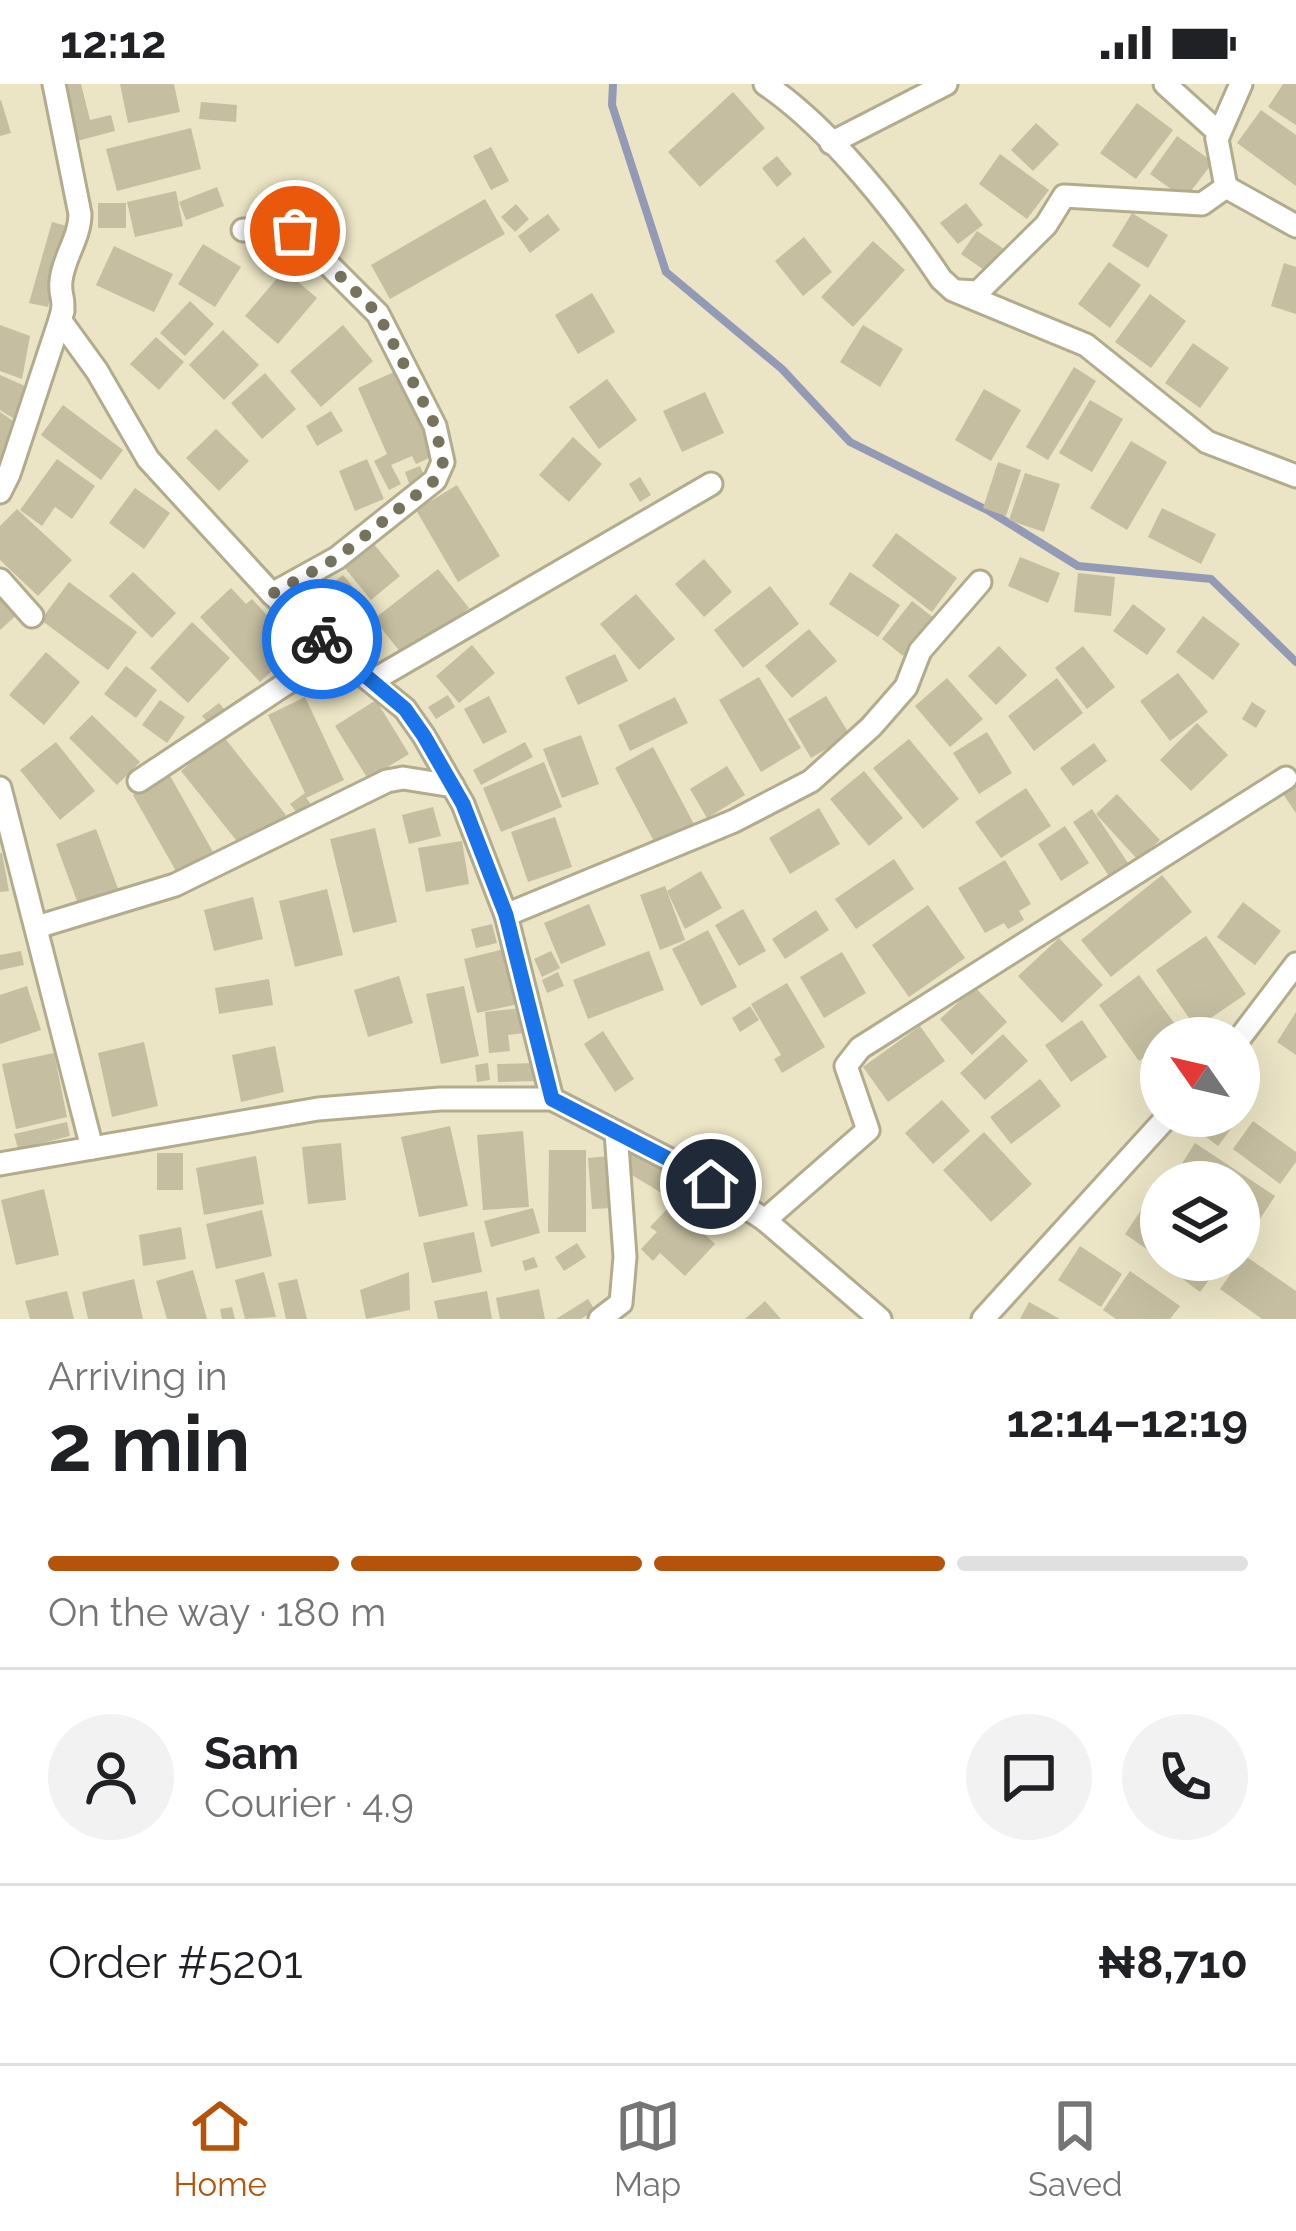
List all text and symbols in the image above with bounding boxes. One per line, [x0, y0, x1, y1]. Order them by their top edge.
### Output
text: 12:12 [60, 16, 166, 69]
pin [244, 180, 346, 282]
icon: bag [262, 198, 328, 264]
courier [262, 579, 382, 699]
icon: bike [289, 606, 355, 672]
north arrow [1140, 1017, 1260, 1137]
map controls [1140, 1017, 1260, 1281]
pin [660, 1133, 762, 1235]
icon: home [678, 1151, 744, 1217]
button: layers [1140, 1161, 1260, 1281]
text: Arriving in [48, 1353, 228, 1399]
text: 12:14–12:19 [1007, 1395, 1248, 1448]
text: 2 min [48, 1398, 250, 1489]
text: On the way · 180 m [48, 1589, 386, 1635]
button: person [48, 1714, 174, 1840]
button: chat [966, 1714, 1092, 1840]
button: phone [1122, 1714, 1248, 1840]
text: Sam [204, 1727, 299, 1780]
text: Courier · 4.9 [204, 1780, 414, 1826]
text: Order #5201 [48, 1936, 303, 1989]
text: ₦8,710 [1097, 1936, 1248, 1989]
tab: Home [174, 2093, 267, 2204]
tab: Map [614, 2093, 681, 2204]
tab: Saved [1028, 2093, 1122, 2204]

